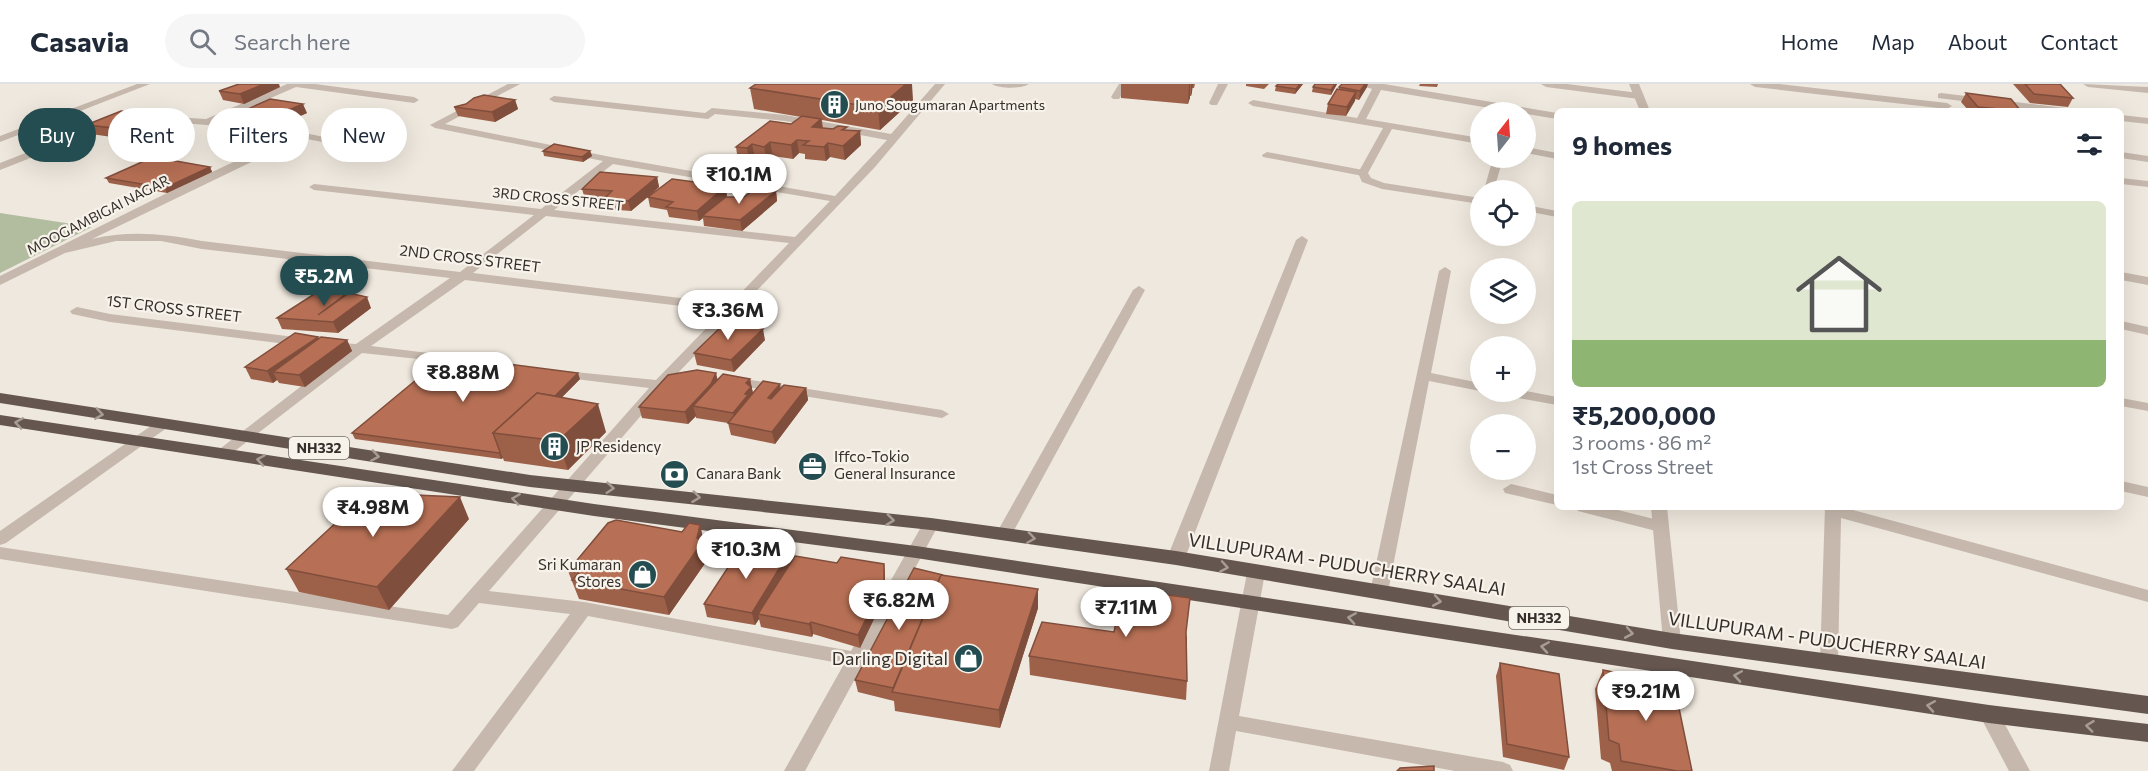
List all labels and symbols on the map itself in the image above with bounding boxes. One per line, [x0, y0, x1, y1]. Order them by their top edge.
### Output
building icon: Juno Sougumaran Apartments [818, 89, 850, 121]
place label: Juno Sougumaran Apartments [855, 96, 1045, 113]
north arrow [1470, 102, 1536, 168]
pin: ₹10.1M [690, 154, 788, 205]
street label: MOOGAMBIGAI NAGAR [24, 171, 172, 258]
street label: 3RD CROSS STREET [492, 183, 624, 214]
street label: 2ND CROSS STREET [399, 240, 542, 276]
pin: ₹5.2M [282, 256, 366, 307]
pin: ₹3.36M [679, 290, 777, 341]
street label: 1ST CROSS STREET [106, 291, 243, 325]
pin: ₹8.88M [414, 352, 512, 403]
one-way arrow [95, 407, 104, 419]
one-way arrow [14, 417, 23, 429]
building icon: JP Residency [539, 431, 571, 463]
road number: NH332 [289, 437, 349, 459]
place label: JP Residency [576, 437, 661, 455]
place label: Iffco-Tokio General Insurance [834, 447, 955, 482]
one-way arrow [370, 450, 380, 462]
office icon: Iffco-Tokio General Insurance [797, 450, 829, 482]
one-way arrow [256, 454, 266, 467]
bank icon: Canara Bank [659, 458, 691, 490]
place label: Canara Bank [696, 464, 781, 482]
one-way arrow [605, 481, 614, 494]
pin: ₹4.98M [324, 487, 422, 538]
one-way arrow [692, 491, 701, 503]
one-way arrow [511, 493, 520, 505]
one-way arrow [886, 513, 895, 526]
street label: VILLUPURAM - PUDUCHERRY SAALAI [1187, 528, 1507, 600]
pin: ₹10.3M [697, 529, 795, 580]
one-way arrow [1026, 531, 1035, 543]
place label: Sri Kumaran Stores [538, 555, 621, 590]
shop icon: Sri Kumaran Stores [626, 558, 658, 590]
one-way arrow [1218, 560, 1228, 573]
pin: ₹6.82M [850, 580, 948, 631]
pin: ₹7.11M [1077, 587, 1175, 638]
one-way arrow [1432, 595, 1441, 607]
road number: NH332 [1509, 607, 1569, 629]
street label: VILLUPURAM - PUDUCHERRY SAALAI [1667, 607, 1988, 673]
one-way arrow [1348, 613, 1357, 625]
one-way arrow [1625, 627, 1634, 639]
one-way arrow [1541, 642, 1550, 654]
shop icon: Darling Digital [953, 643, 985, 675]
place label: Darling Digital [832, 647, 948, 669]
pin: ₹9.21M [1597, 671, 1695, 722]
one-way arrow [1733, 671, 1743, 683]
one-way arrow [1926, 700, 1935, 712]
one-way arrow [2085, 720, 2094, 733]

